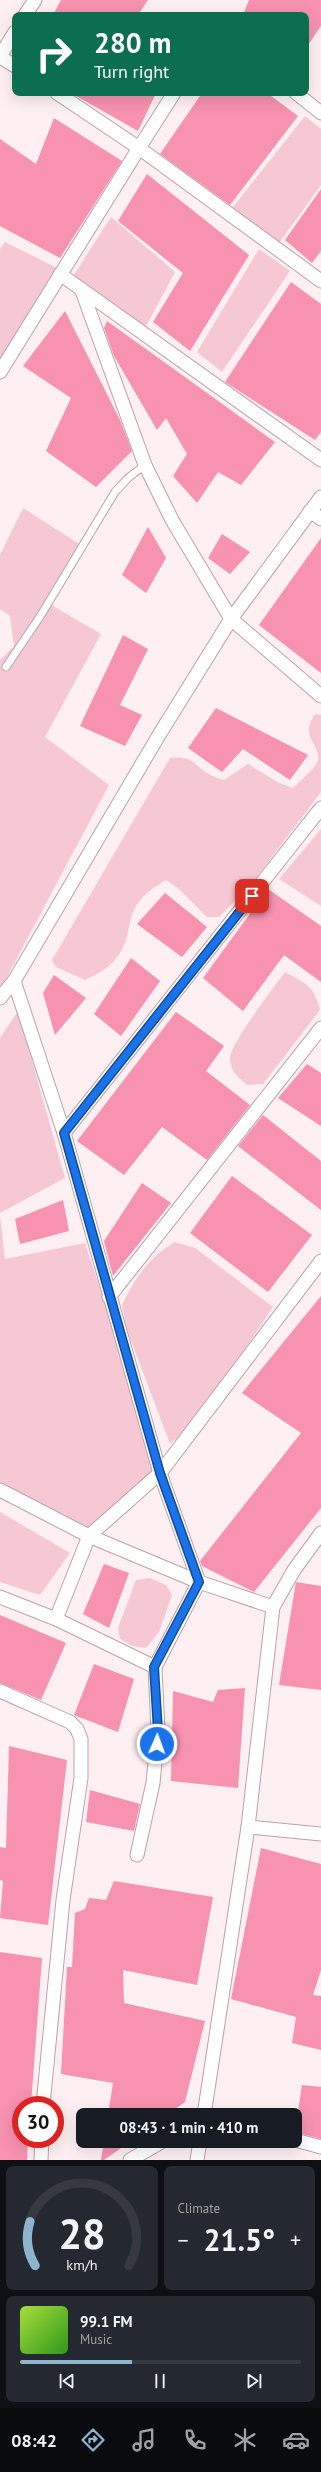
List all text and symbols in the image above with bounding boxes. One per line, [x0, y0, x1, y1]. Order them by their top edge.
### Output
text: 280 m [94, 24, 171, 61]
icon: right [28, 28, 80, 80]
text: Turn right [94, 60, 169, 83]
pin [235, 879, 269, 913]
icon: arrive [241, 885, 263, 907]
position arrow [136, 1723, 178, 1765]
speed limit sign: 30 [12, 2096, 64, 2148]
text: 08:43 · 1 min · 410 m [120, 2118, 258, 2137]
text: Climate [178, 2200, 220, 2217]
text: 28 [58, 2207, 105, 2260]
text: 21.5° [203, 2220, 275, 2259]
text: − [178, 2226, 189, 2254]
text: + [290, 2226, 301, 2254]
text: km/h [66, 2255, 97, 2274]
text: 99.1 FM [80, 2312, 133, 2331]
text: Music [80, 2331, 112, 2348]
icon: previous [56, 2370, 78, 2392]
icon: pause [149, 2370, 171, 2392]
icon: next [243, 2370, 265, 2392]
icon: directions [79, 2426, 107, 2454]
icon: music [130, 2426, 158, 2454]
icon: phone [181, 2426, 209, 2454]
icon: climate [231, 2426, 259, 2454]
icon: car [282, 2426, 310, 2454]
text: 08:42 [11, 2429, 57, 2452]

